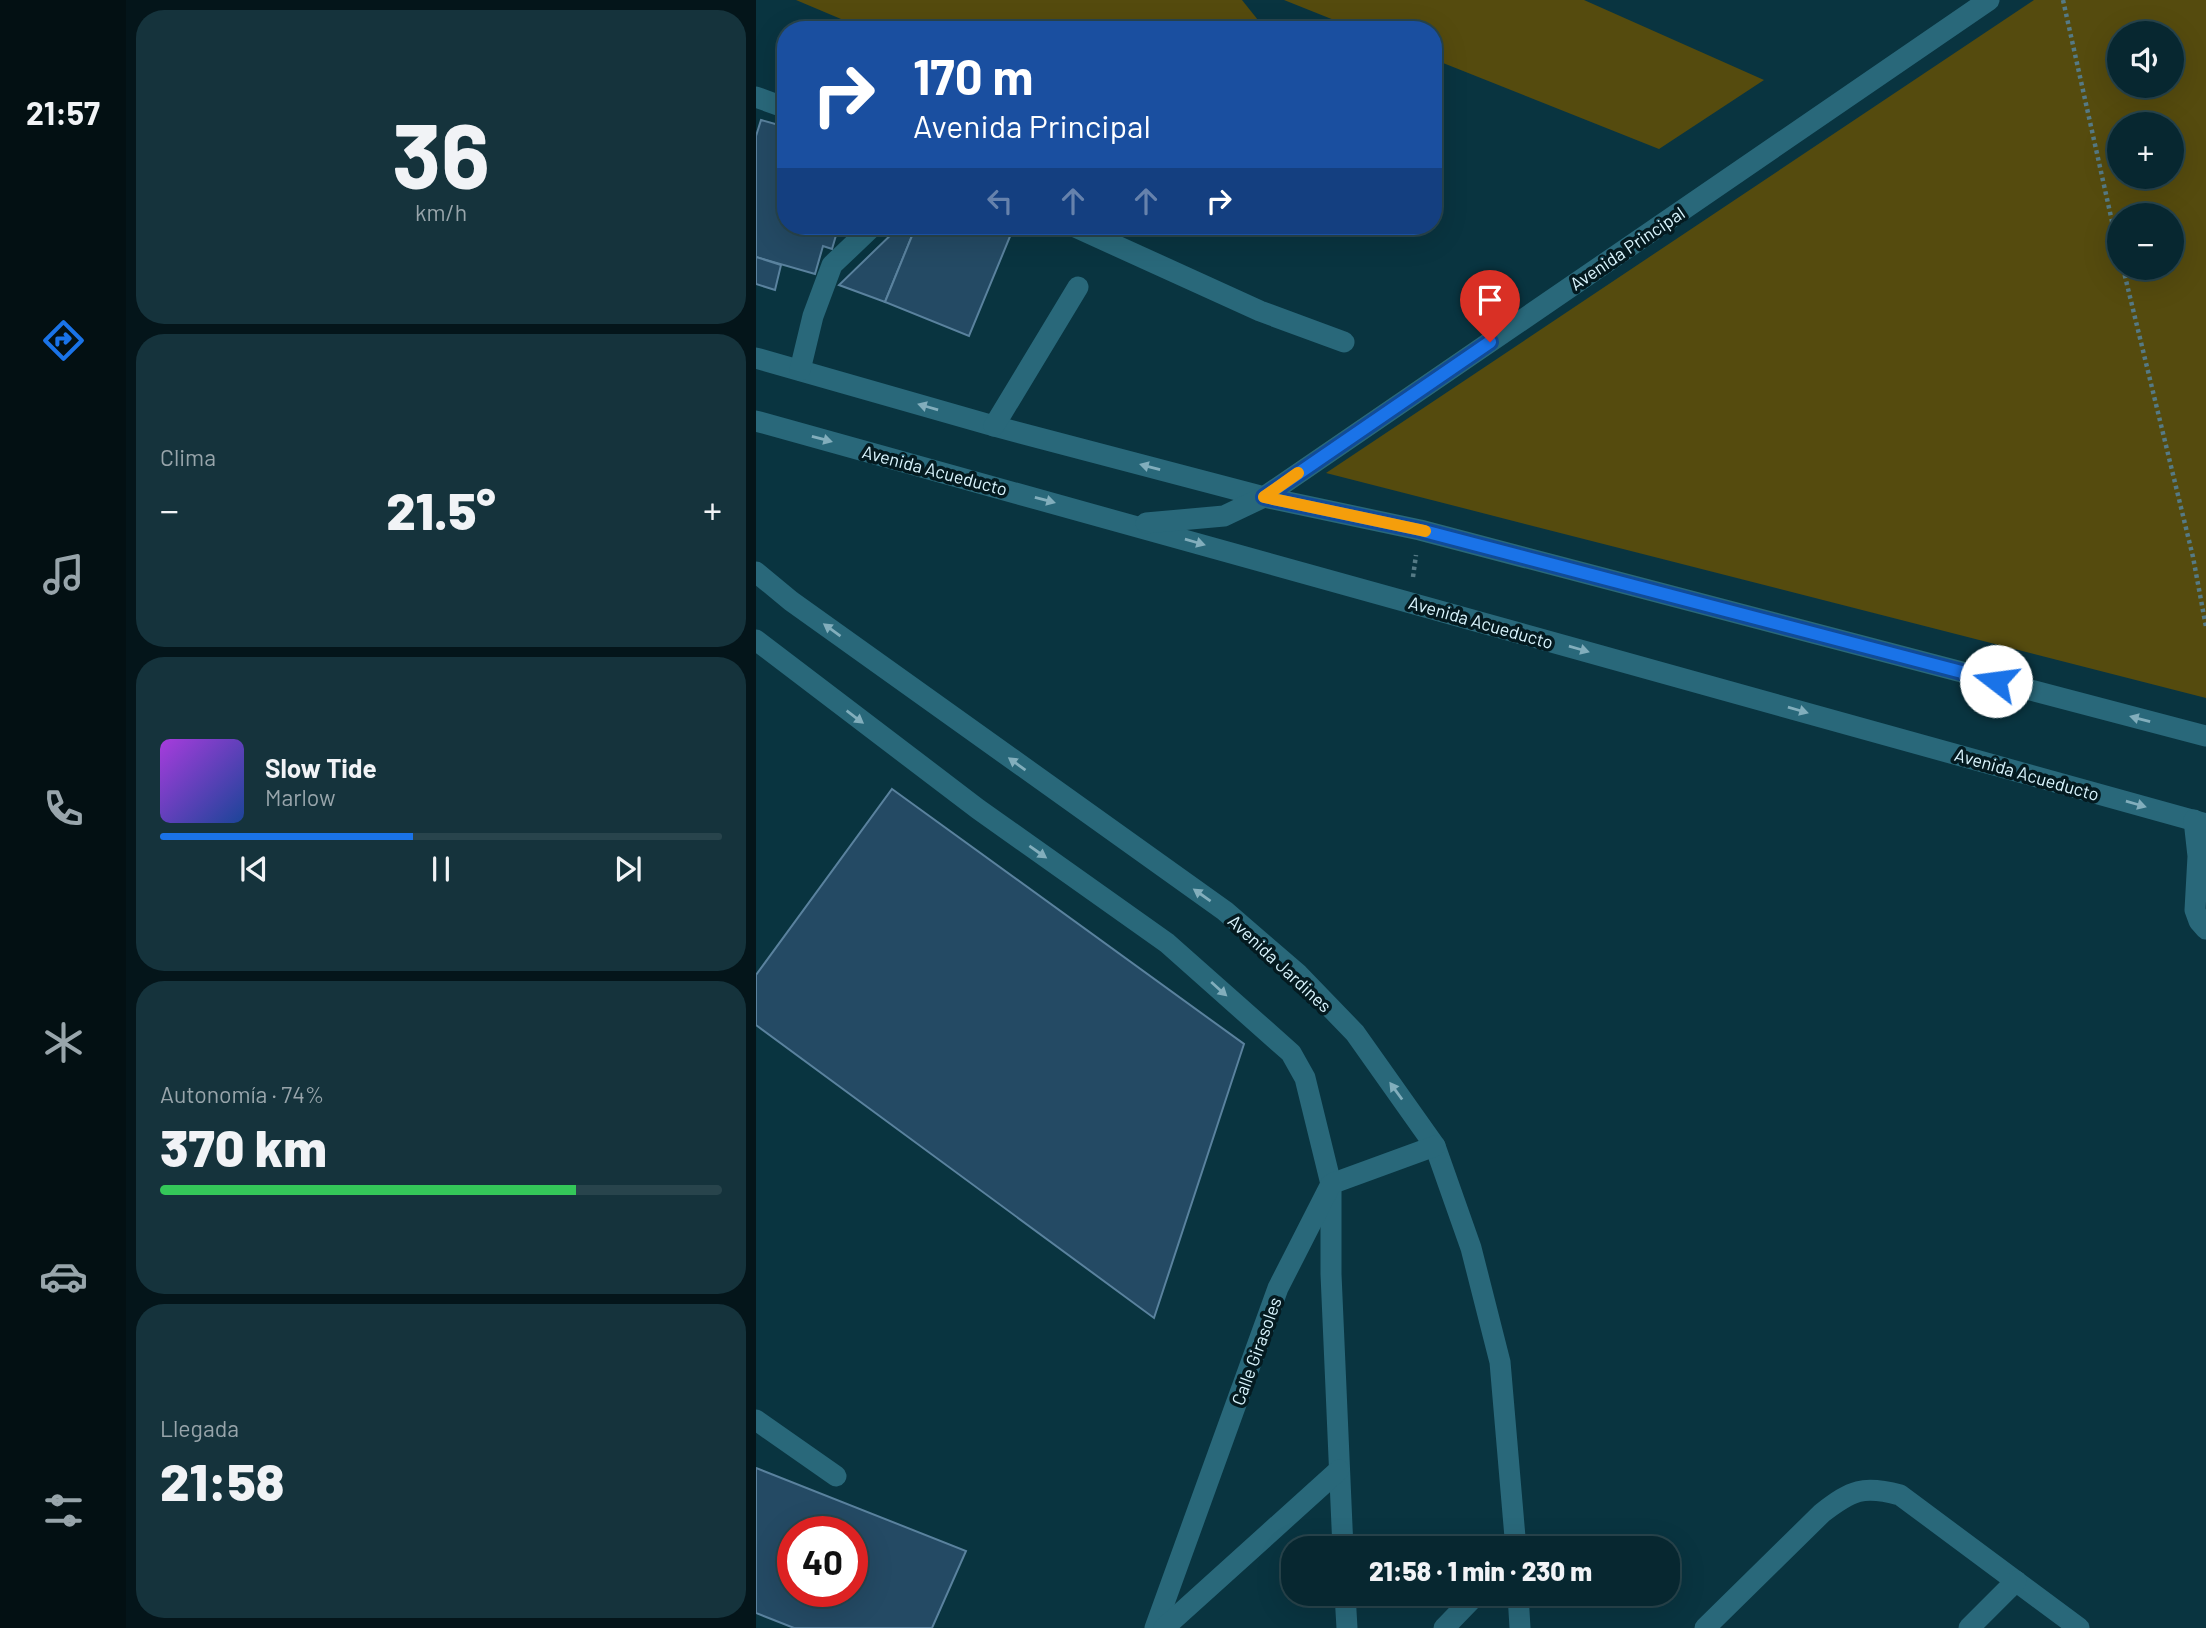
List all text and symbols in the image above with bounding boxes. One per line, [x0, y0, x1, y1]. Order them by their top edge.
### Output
map controls [2107, 21, 2184, 280]
button: sound [2107, 21, 2184, 98]
text: 170 m [913, 46, 1033, 105]
icon: right [798, 49, 889, 140]
text: 21:57 [26, 93, 100, 131]
text: 36 [392, 98, 490, 207]
text: Avenida Principal [913, 106, 1151, 144]
button: + [2107, 112, 2184, 189]
icon: left [981, 182, 1019, 220]
icon: ahead [1054, 182, 1092, 220]
icon: ahead [1127, 182, 1165, 220]
icon: right [1200, 182, 1238, 220]
text: km/h [415, 198, 467, 226]
street label: Avenida Principal [1565, 201, 1689, 295]
button: − [2107, 203, 2184, 280]
pin [1460, 270, 1520, 342]
icon: arrive [1471, 281, 1509, 319]
icon: directions [39, 316, 88, 365]
one-way arrow [918, 402, 939, 412]
one-way arrow [811, 434, 833, 445]
street label: Avenida Acueducto [860, 440, 1010, 500]
text: Clima [160, 443, 216, 471]
one-way arrow [1139, 461, 1161, 472]
text: 21.5° [386, 478, 496, 540]
text: − [160, 486, 179, 532]
text: + [703, 486, 722, 532]
one-way arrow [1035, 496, 1056, 506]
one-way arrow [1184, 537, 1206, 548]
icon: music [39, 550, 88, 599]
street label: Avenida Acueducto [1406, 591, 1556, 653]
one-way arrow [823, 623, 841, 637]
position arrow [1959, 644, 2033, 718]
one-way arrow [1569, 645, 1590, 655]
one-way arrow [1788, 705, 1810, 716]
one-way arrow [846, 709, 864, 724]
one-way arrow [2129, 713, 2151, 724]
street label: Avenida Acueducto [1952, 743, 2102, 805]
text: Slow Tide [265, 752, 377, 783]
one-way arrow [1008, 757, 1026, 771]
text: Marlow [265, 783, 336, 811]
icon: phone [39, 784, 88, 833]
one-way arrow [2125, 799, 2147, 810]
one-way arrow [1029, 845, 1047, 859]
icon: previous [235, 850, 273, 888]
icon: pause [422, 850, 460, 888]
icon: next [609, 850, 647, 888]
one-way arrow [1193, 888, 1211, 902]
street label: Avenida Jardines [1224, 909, 1336, 1017]
one-way arrow [1210, 981, 1228, 997]
icon: climate [39, 1018, 88, 1067]
text: Autonomía · 74% [160, 1080, 324, 1108]
one-way arrow [1389, 1082, 1403, 1100]
text: 370 km [160, 1115, 327, 1177]
icon: car [39, 1252, 88, 1301]
street label: Calle Girasoles [1226, 1294, 1286, 1408]
text: Llegada [160, 1414, 239, 1442]
text: 21:58 [160, 1449, 284, 1511]
icon: filters [39, 1486, 88, 1535]
speed limit sign: 40 [777, 1516, 868, 1607]
text: 21:58 · 1 min · 230 m [1369, 1555, 1592, 1586]

